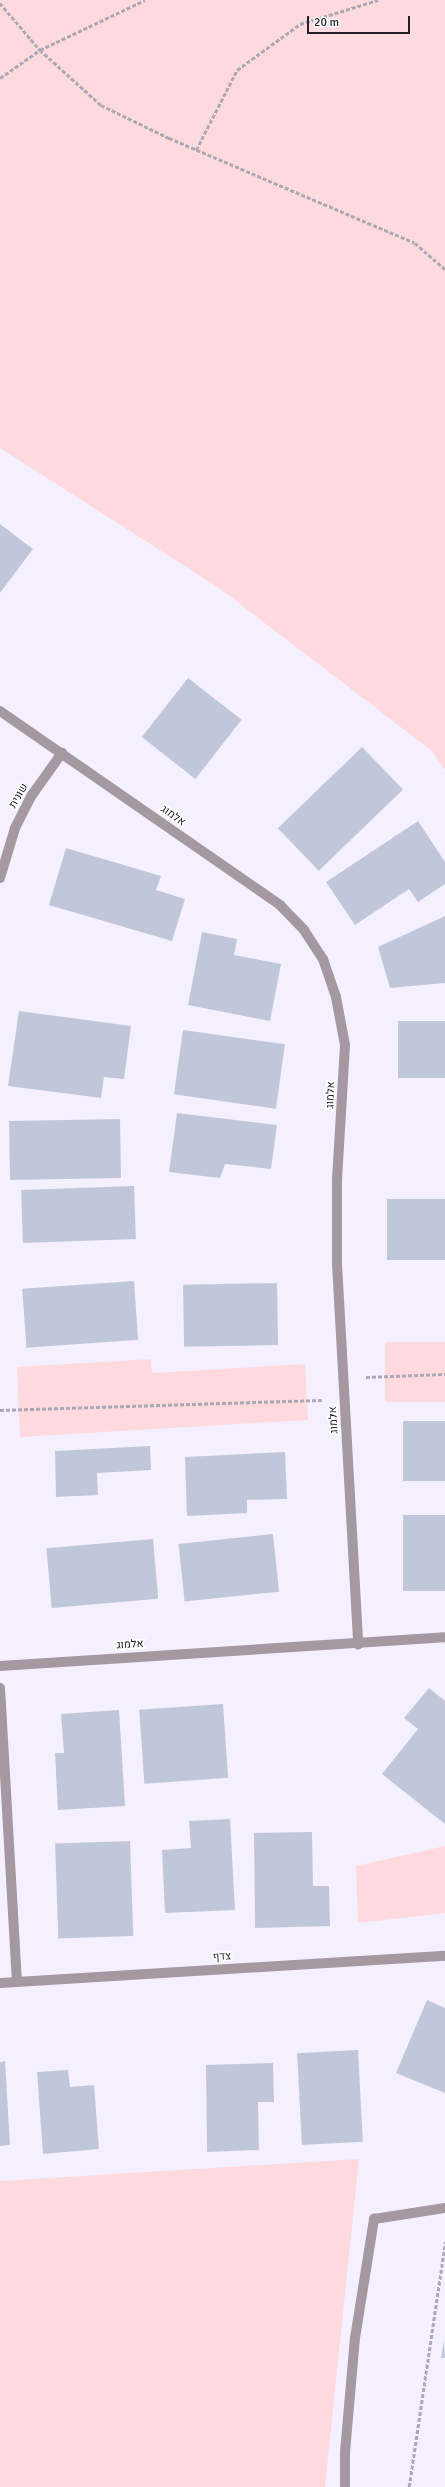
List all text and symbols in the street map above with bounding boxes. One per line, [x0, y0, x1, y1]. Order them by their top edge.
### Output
scale bar [309, 8, 412, 34]
text: 20 m [314, 15, 339, 30]
street label: שונית [7, 781, 31, 811]
street label: אלמוג [158, 803, 188, 829]
street label: אלמוג [324, 1081, 338, 1109]
street label: אלמוג [327, 1406, 341, 1434]
street label: אלמוג [116, 1637, 144, 1653]
street label: צדף [213, 1950, 231, 1964]

